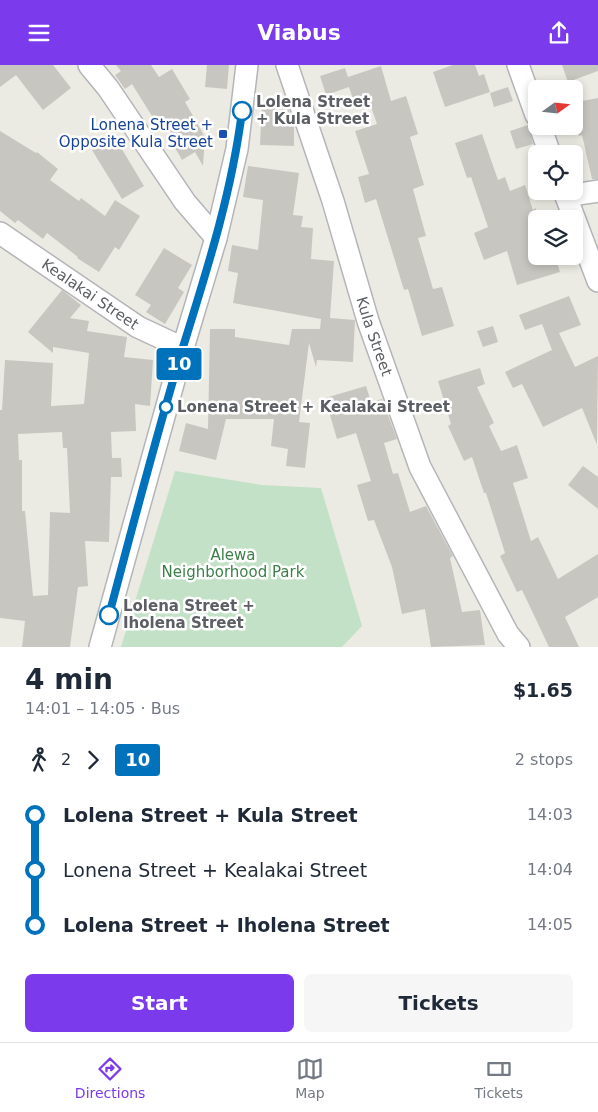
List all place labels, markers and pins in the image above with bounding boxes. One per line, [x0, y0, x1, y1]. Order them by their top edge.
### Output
place label: Lolena Street + Kula Street [256, 93, 370, 128]
marker: Lolena Street + Kula Street [232, 101, 252, 121]
place label: Lonena Street + Opposite Kula Street [59, 116, 213, 151]
marker: Lonena Street + Opposite Kula Street [217, 128, 229, 140]
place label: Lonena Street + Kealakai Street [177, 398, 450, 416]
marker: Lonena Street + Kealakai Street [159, 400, 173, 414]
place label: Lolena Street + Iholena Street [123, 597, 255, 632]
marker: Lolena Street + Iholena Street [99, 605, 119, 625]

